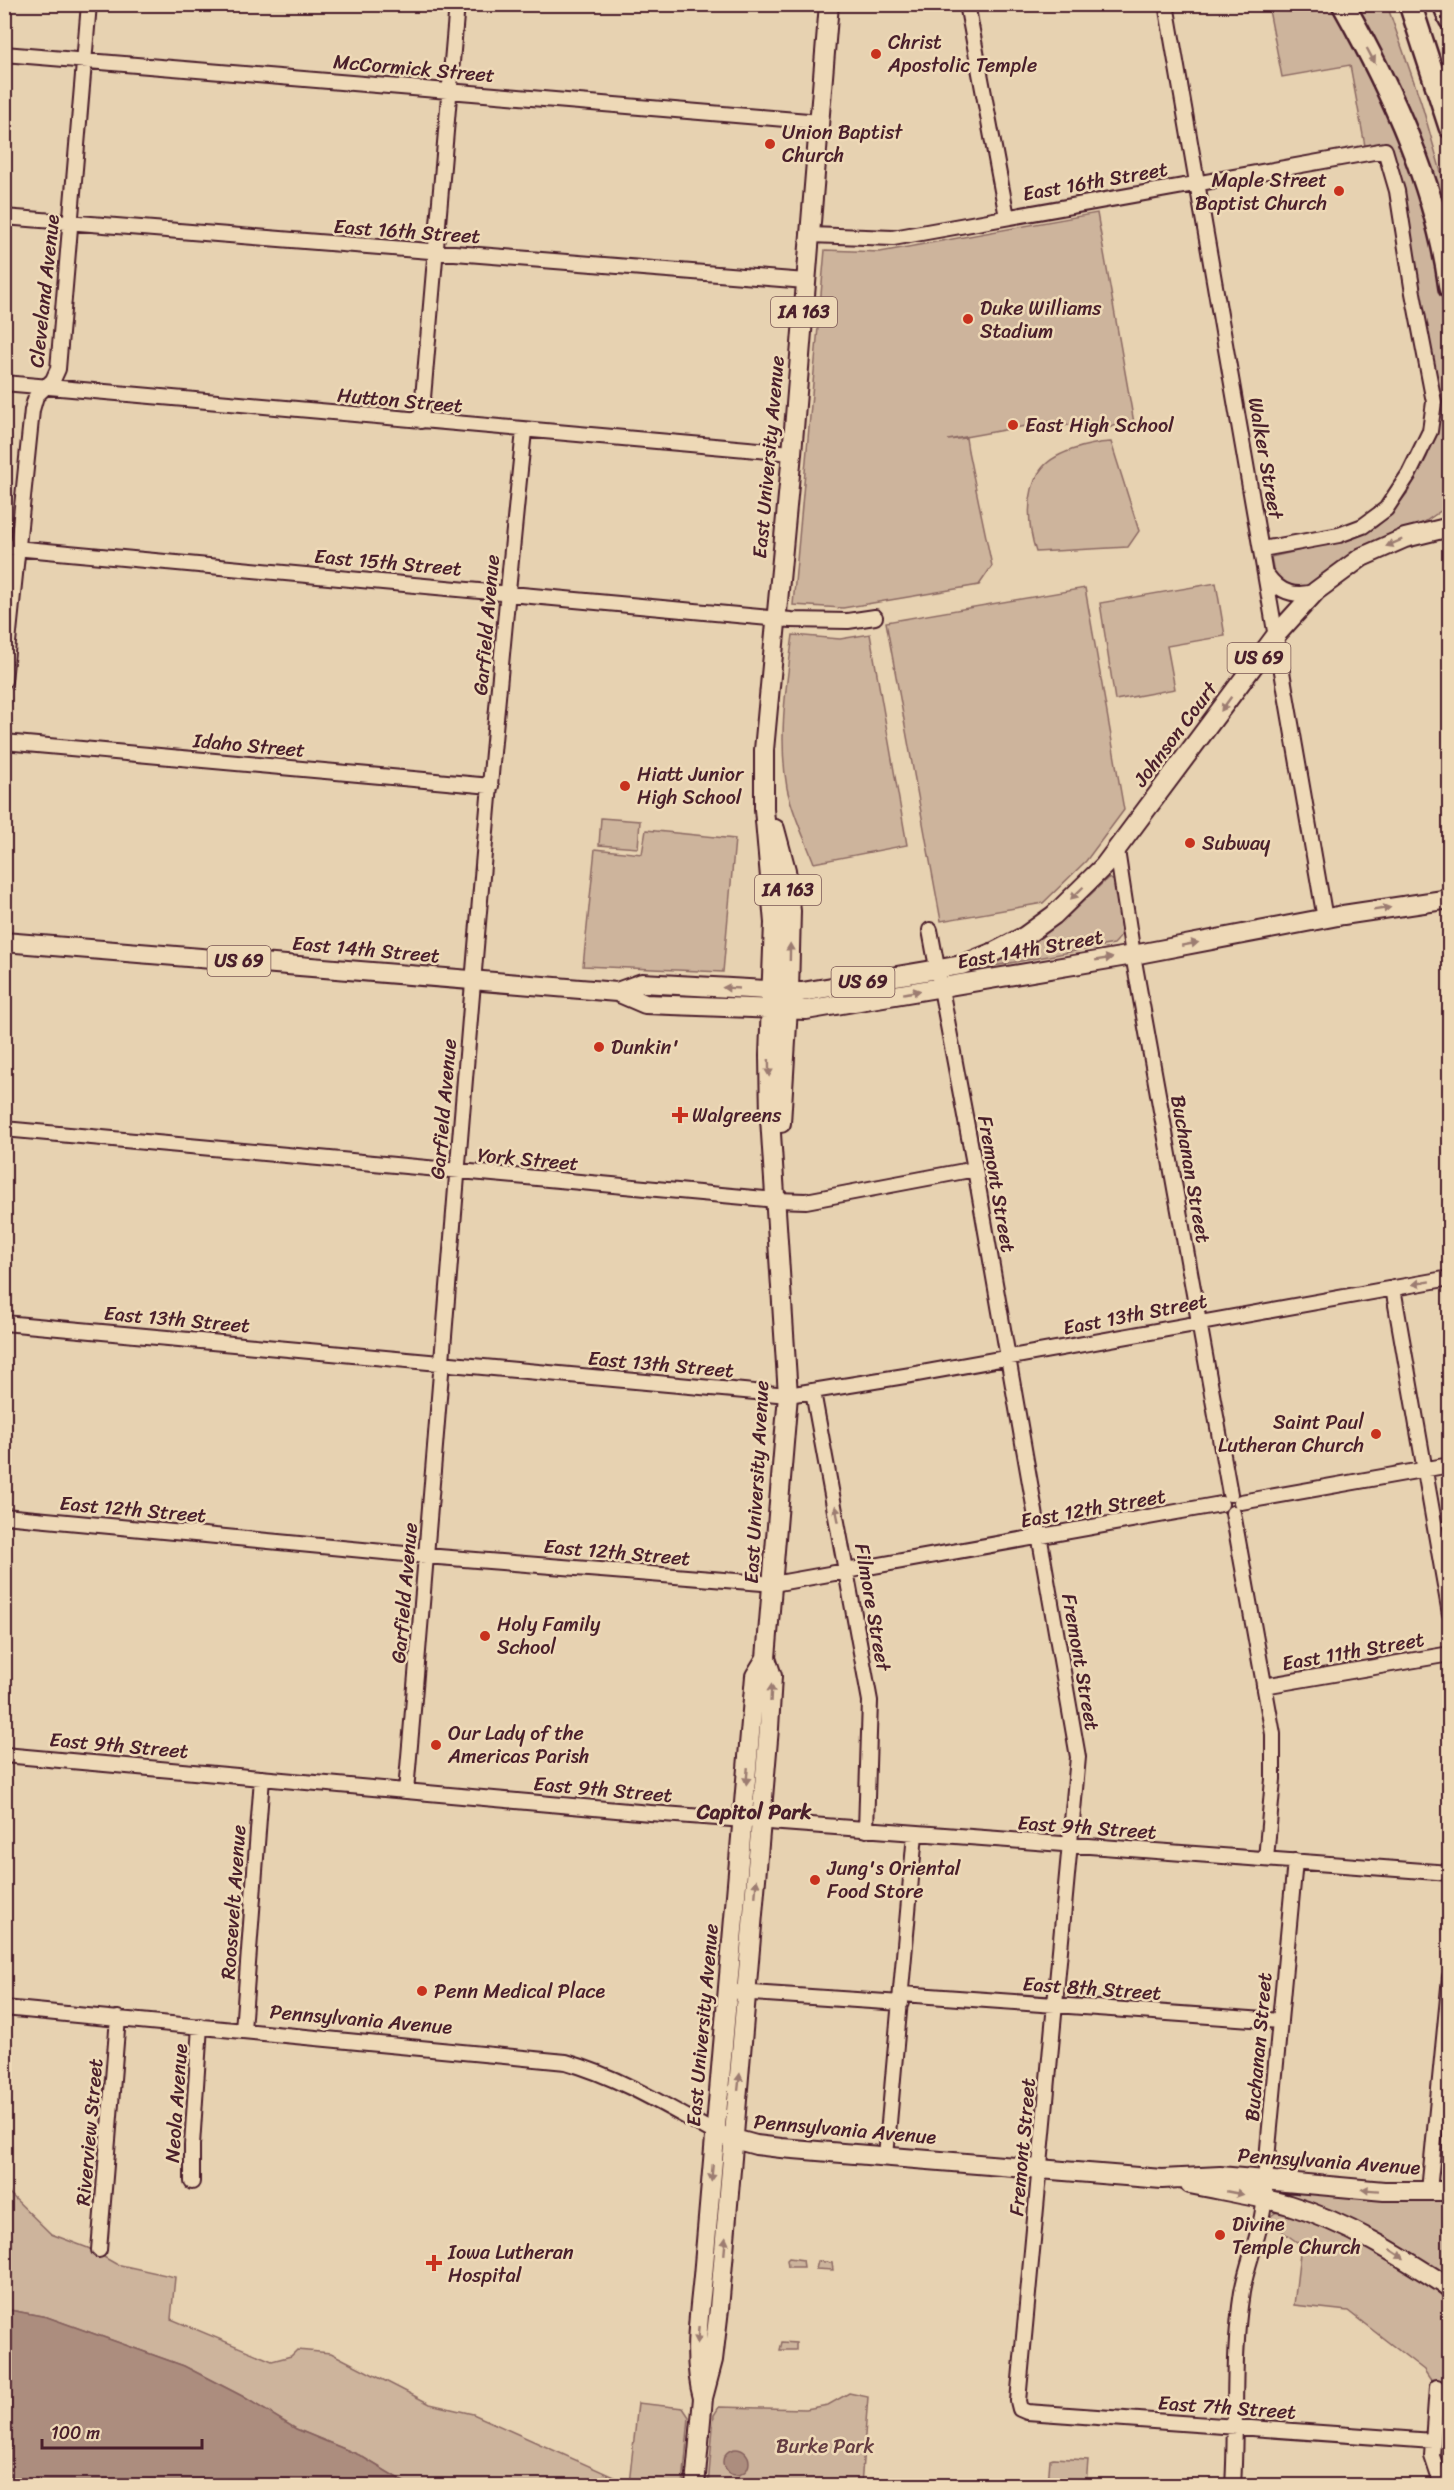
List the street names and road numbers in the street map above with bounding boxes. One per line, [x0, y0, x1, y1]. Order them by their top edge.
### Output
street label: McCormick Street [332, 44, 496, 93]
street label: East 16th Street [1020, 151, 1171, 211]
street label: East 16th Street [333, 209, 482, 254]
street label: Cleveland Avenue [19, 212, 70, 370]
road number: IA 163 [771, 297, 837, 327]
street label: East University Avenue [742, 354, 795, 560]
street label: Hutton Street [336, 378, 464, 423]
street label: Walker Street [1238, 395, 1294, 523]
street label: East 15th Street [313, 539, 463, 586]
street label: Garfield Avenue [463, 553, 510, 697]
road number: US 69 [1228, 643, 1290, 673]
street label: Johnson Court [1123, 673, 1227, 795]
street label: Idaho Street [191, 723, 306, 768]
road number: IA 163 [755, 875, 821, 905]
street label: East 14th Street [954, 919, 1106, 980]
street label: East 14th Street [291, 926, 441, 973]
road number: US 69 [208, 946, 270, 976]
road number: US 69 [832, 967, 894, 997]
street label: Garfield Avenue [420, 1037, 467, 1181]
street label: Buchanan Street [1160, 1092, 1221, 1246]
street label: Fremont Street [967, 1113, 1026, 1256]
street label: York Street [476, 1138, 580, 1181]
street label: East 13th Street [1060, 1283, 1211, 1346]
street label: East 13th Street [103, 1296, 252, 1343]
street label: East 13th Street [587, 1341, 736, 1388]
street label: East University Avenue [734, 1380, 779, 1585]
street label: East 12th Street [1018, 1478, 1169, 1538]
street label: East 12th Street [58, 1486, 208, 1533]
street label: Garfield Avenue [381, 1521, 428, 1665]
street label: East 12th Street [542, 1529, 692, 1576]
street label: Filmore Street [844, 1541, 901, 1674]
street label: Fremont Street [1051, 1591, 1110, 1734]
street label: East 11th Street [1279, 1622, 1427, 1681]
street label: East 9th Street [48, 1722, 190, 1769]
street label: East 9th Street [532, 1766, 674, 1813]
street label: East 9th Street [1016, 1805, 1158, 1850]
street label: Roosevelt Avenue [211, 1823, 256, 1981]
street label: East University Avenue [676, 1922, 729, 2128]
street label: East 8th Street [1021, 1966, 1163, 2011]
street label: Buchanan Street [1235, 1971, 1282, 2123]
street label: Pennsylvania Avenue [268, 1994, 454, 2045]
street label: Neola Avenue [155, 2042, 198, 2164]
street label: Riverview Street [66, 2057, 113, 2207]
street label: Fremont Street [999, 2076, 1046, 2218]
street label: Pennsylvania Avenue [752, 2104, 938, 2155]
street label: Pennsylvania Avenue [1236, 2138, 1422, 2185]
street label: East 7th Street [1157, 2385, 1297, 2430]

